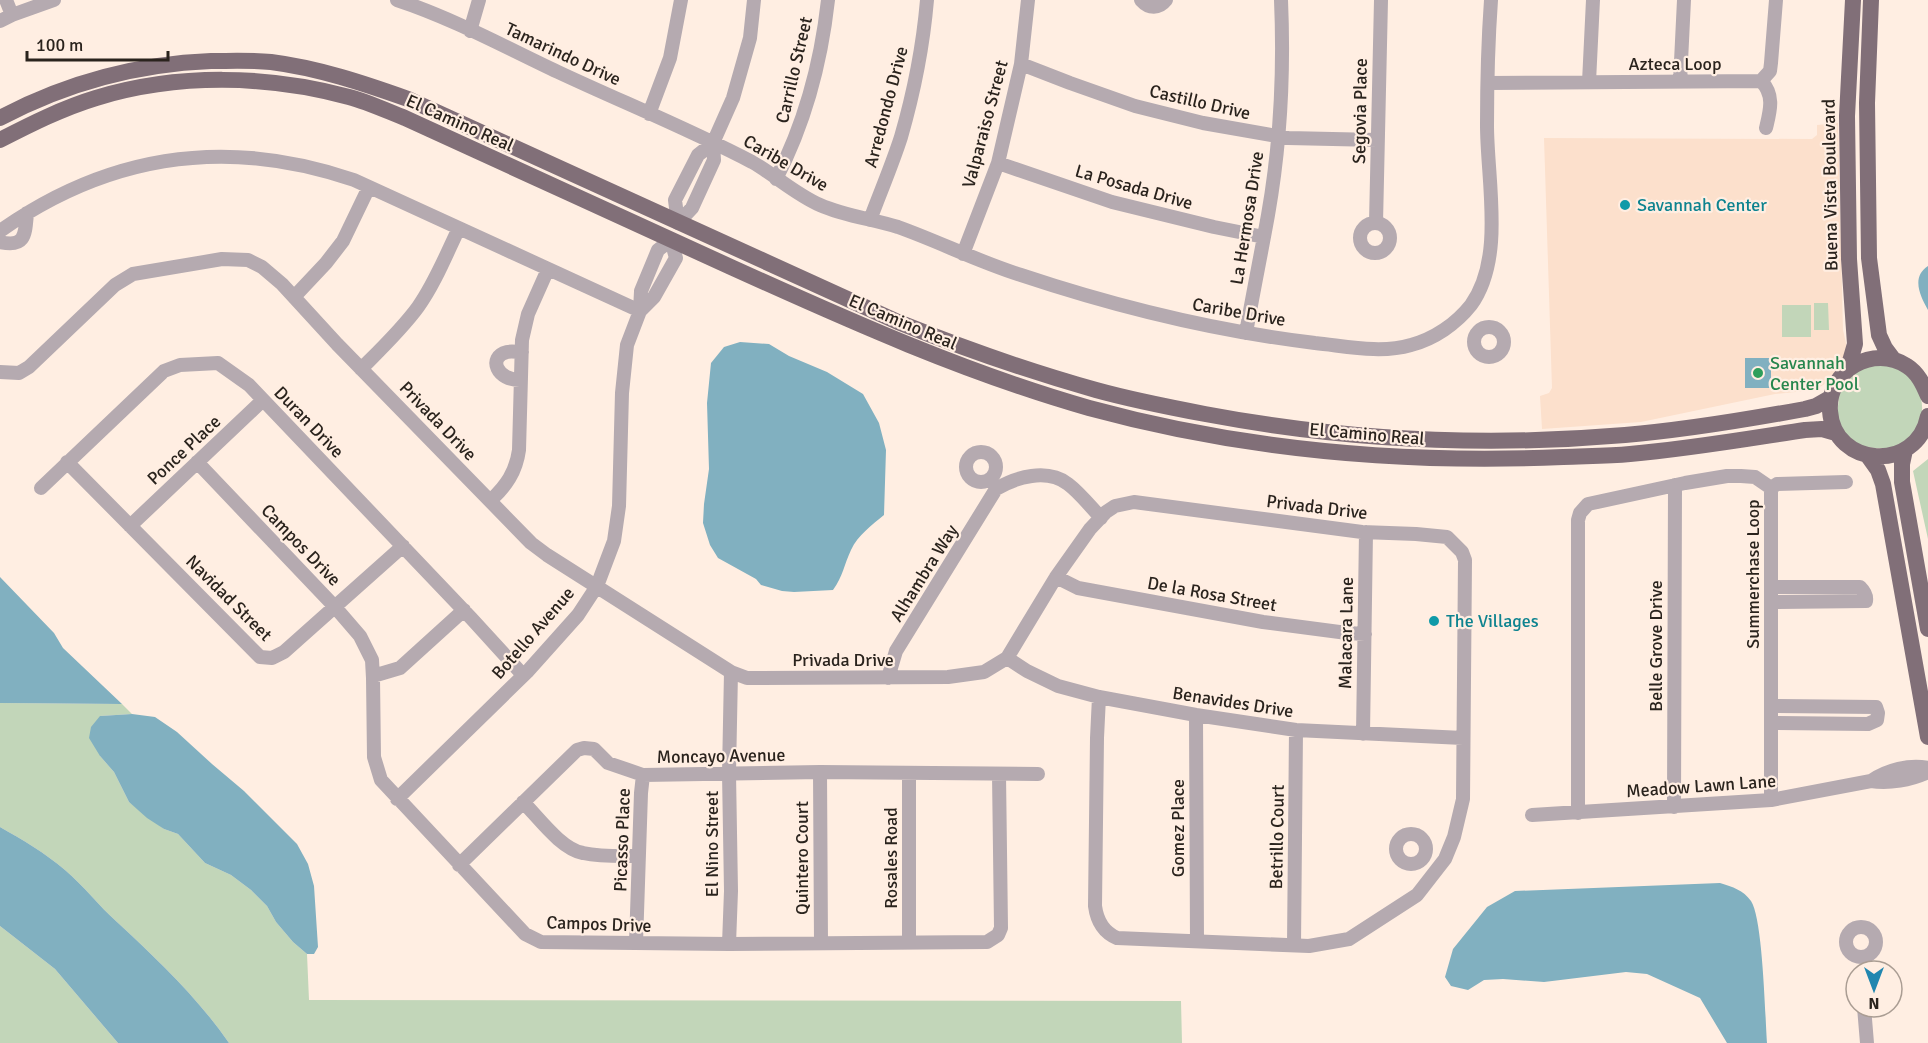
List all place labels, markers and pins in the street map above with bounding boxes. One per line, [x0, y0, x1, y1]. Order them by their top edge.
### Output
place label: Savannah Center [1637, 194, 1767, 216]
marker: Savannah Center [1618, 198, 1632, 212]
place label: Savannah Center Pool [1770, 352, 1859, 395]
marker: Savannah Center Pool [1751, 366, 1765, 380]
place label: The Villages [1446, 610, 1539, 632]
marker: The Villages [1427, 614, 1441, 628]

